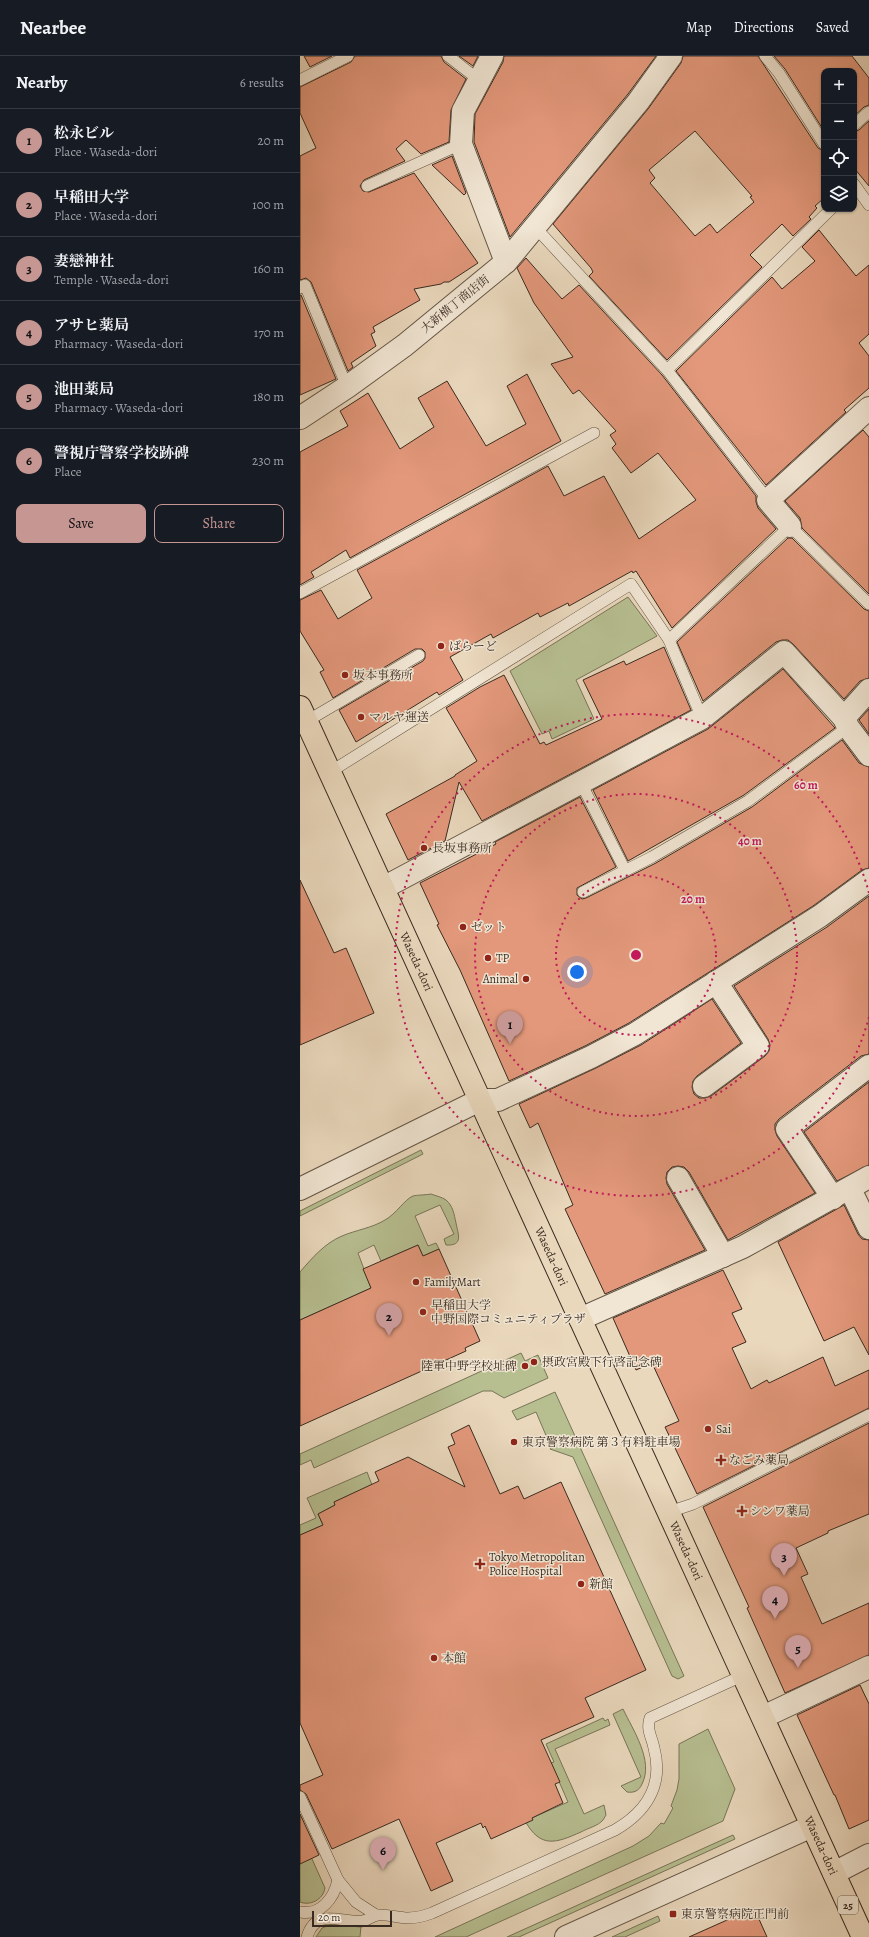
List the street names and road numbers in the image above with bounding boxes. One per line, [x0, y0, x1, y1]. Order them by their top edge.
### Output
street label: 大新横丁商店街 [417, 271, 493, 337]
street label: Waseda-dori [396, 929, 437, 994]
street label: Waseda-dori [531, 1223, 572, 1288]
street label: Waseda-dori [665, 1518, 707, 1583]
street label: Waseda-dori [800, 1812, 841, 1877]
road number: 25 [838, 1896, 858, 1914]

